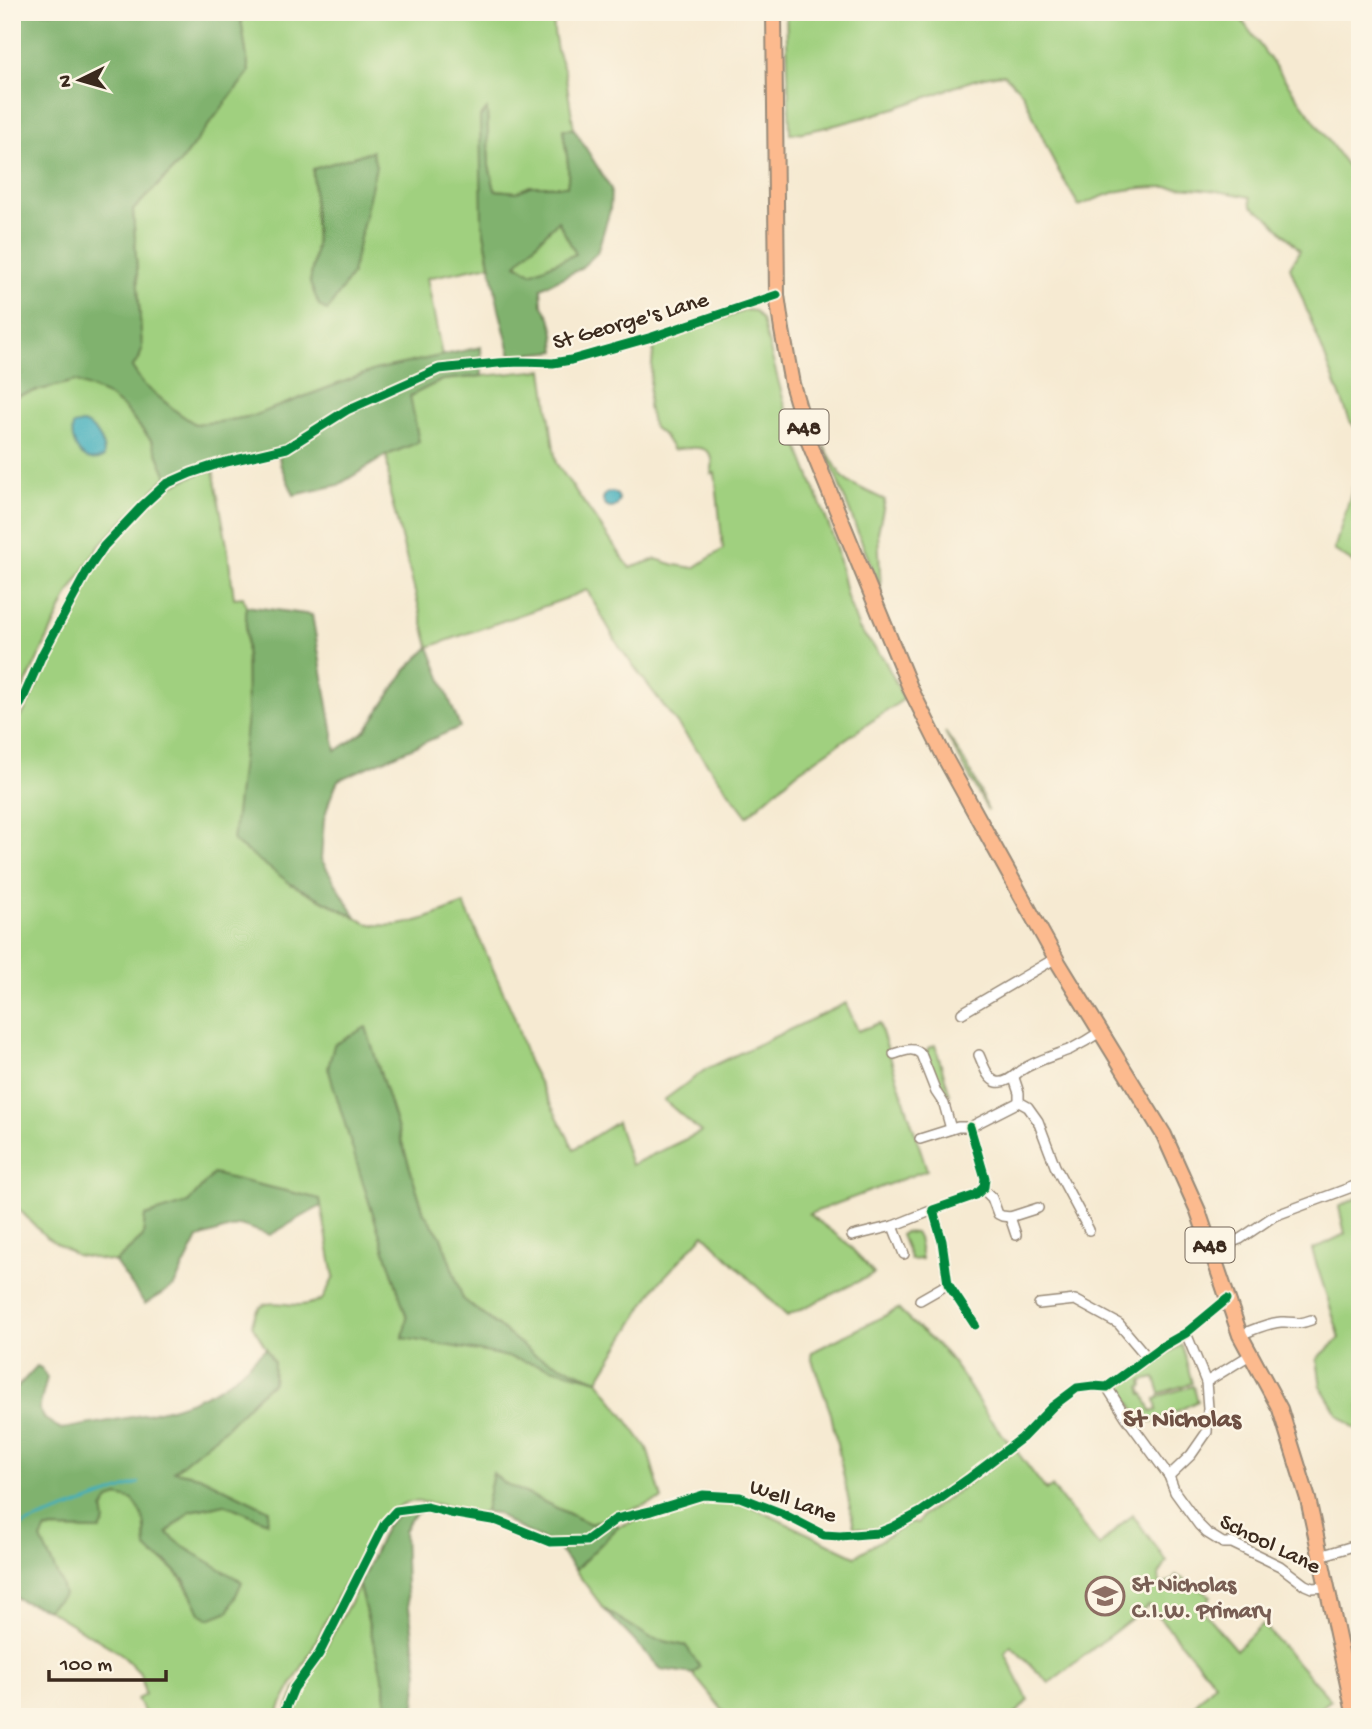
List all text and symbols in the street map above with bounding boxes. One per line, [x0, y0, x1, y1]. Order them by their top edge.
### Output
north arrow [46, 46, 116, 116]
text: N [55, 74, 79, 88]
street label: St George's Lane [550, 287, 713, 357]
road number: A48 [780, 410, 828, 444]
road number: A48 [1186, 1228, 1234, 1262]
district label: St Nicholas [1123, 1406, 1242, 1437]
street label: Well Lane [745, 1474, 841, 1531]
street label: School Lane [1214, 1509, 1325, 1582]
place label: St Nicholas C.I.W. Primary [1132, 1573, 1272, 1626]
school or university icon: St Nicholas C.I.W. Primary [1084, 1575, 1126, 1617]
scale bar [49, 1638, 166, 1682]
text: 100 m [59, 1654, 112, 1679]

